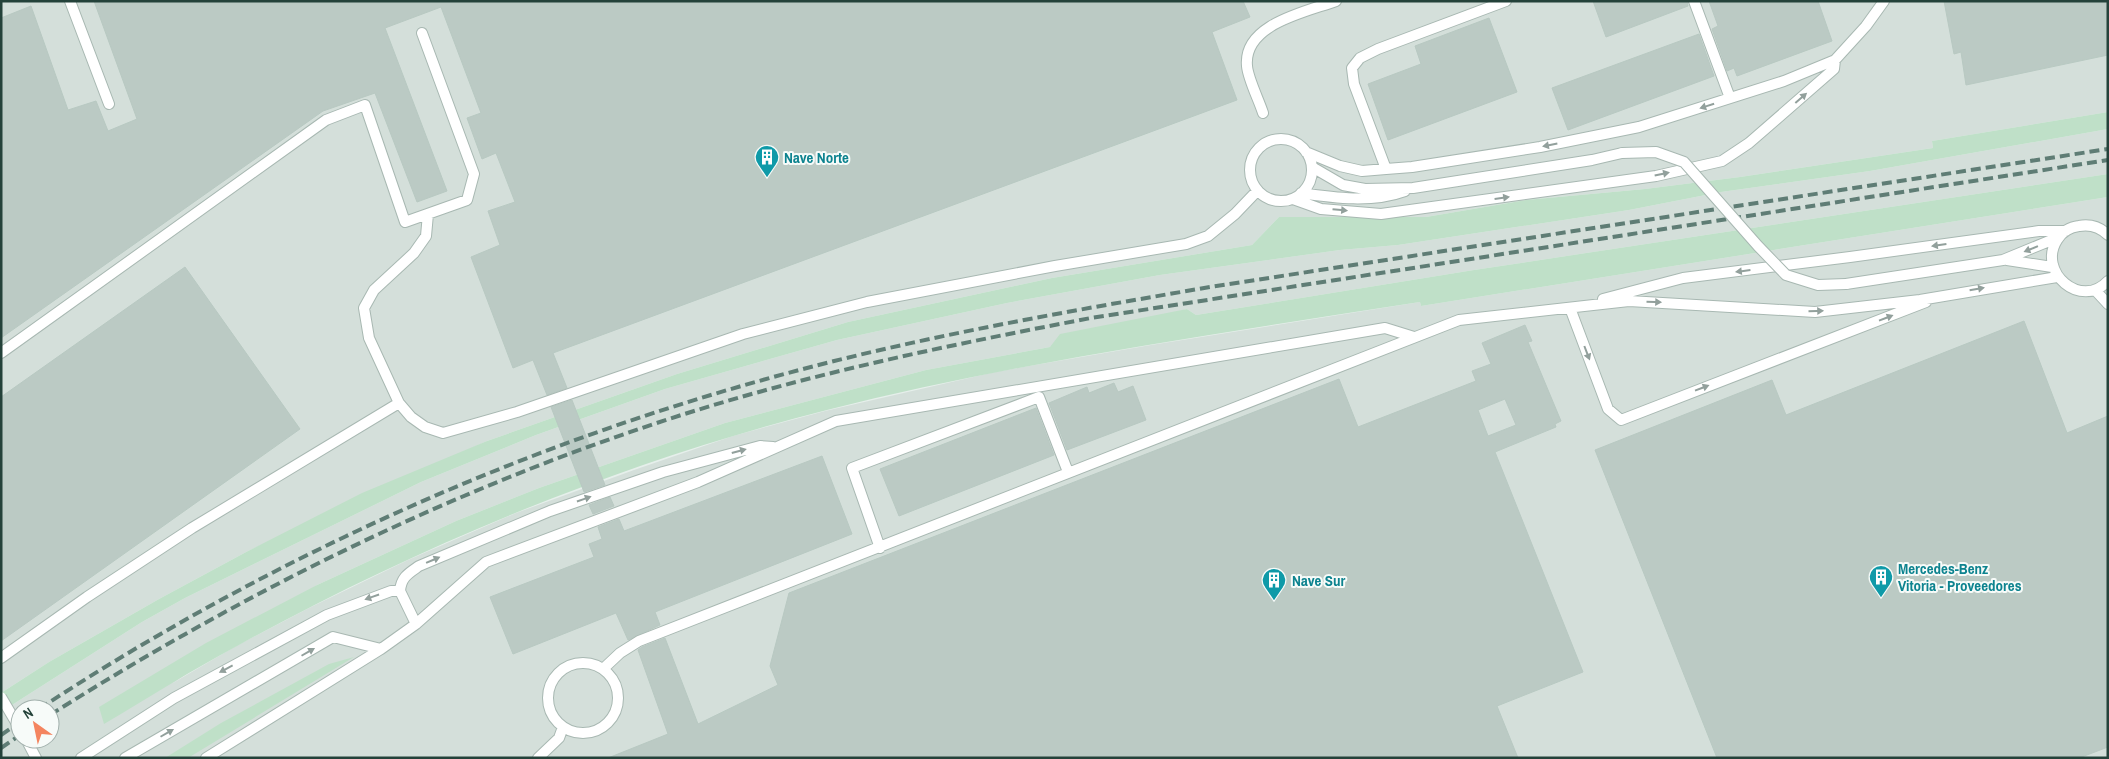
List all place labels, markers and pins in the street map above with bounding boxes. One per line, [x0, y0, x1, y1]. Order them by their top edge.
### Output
building icon: Nave Norte [754, 144, 780, 178]
place label: Nave Norte [784, 147, 849, 168]
place label: Mercedes-Benz Vitoria - Proveedores [1898, 558, 2022, 596]
building icon: Mercedes-Benz Vitoria - Proveedores [1868, 564, 1894, 598]
building icon: Nave Sur [1261, 567, 1287, 601]
place label: Nave Sur [1292, 570, 1346, 591]

